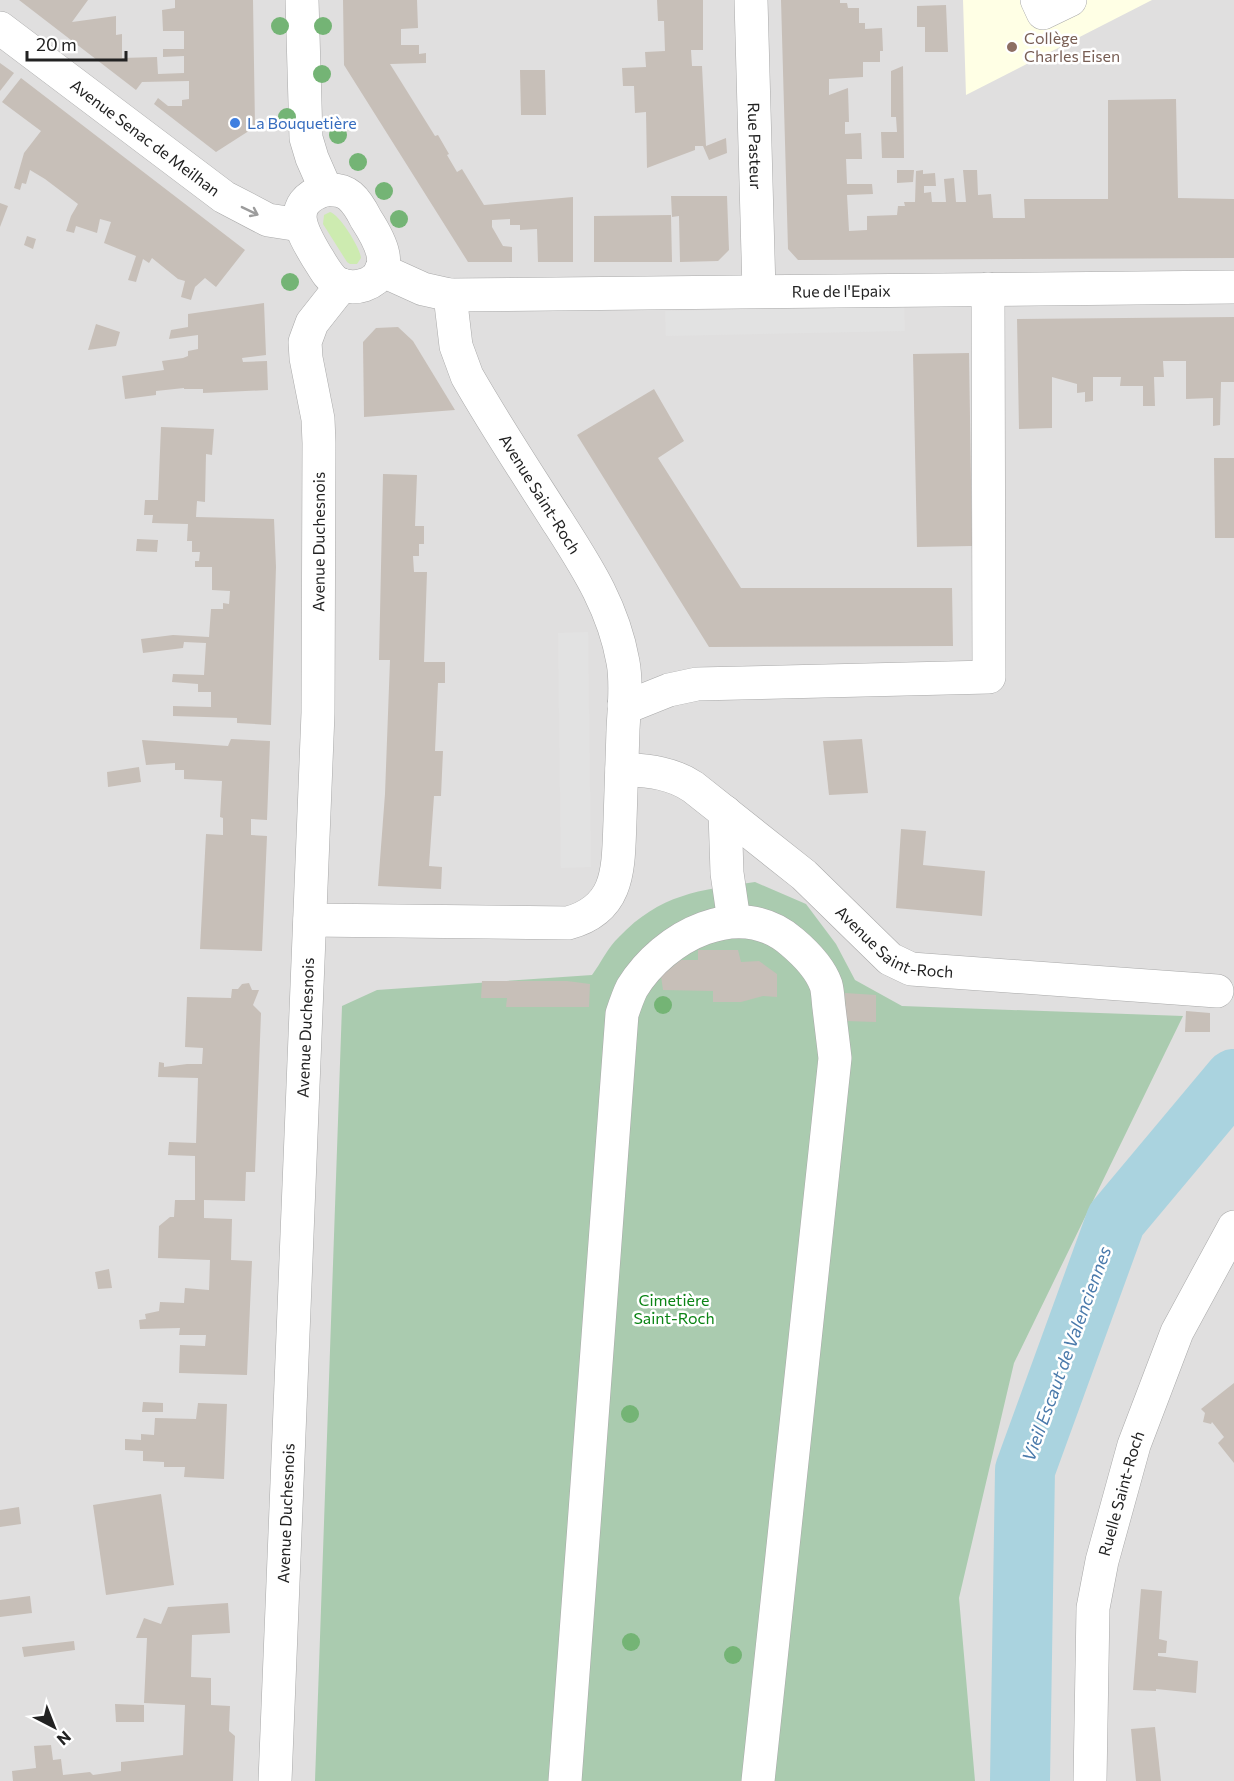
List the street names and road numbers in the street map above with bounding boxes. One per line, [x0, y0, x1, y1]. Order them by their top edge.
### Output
street label: Avenue Senac de Meilhan [67, 75, 224, 200]
street label: Rue Pasteur [745, 102, 766, 190]
street label: Rue de l'Epaix [792, 280, 891, 301]
street label: Avenue Saint-Roch [496, 430, 585, 557]
street label: Avenue Duchesnois [308, 472, 328, 612]
street label: Avenue Saint-Roch [832, 902, 954, 981]
street label: Avenue Duchesnois [293, 957, 317, 1098]
street label: Ruelle Saint-Roch [1094, 1428, 1147, 1558]
street label: Avenue Duchesnois [273, 1443, 298, 1584]

